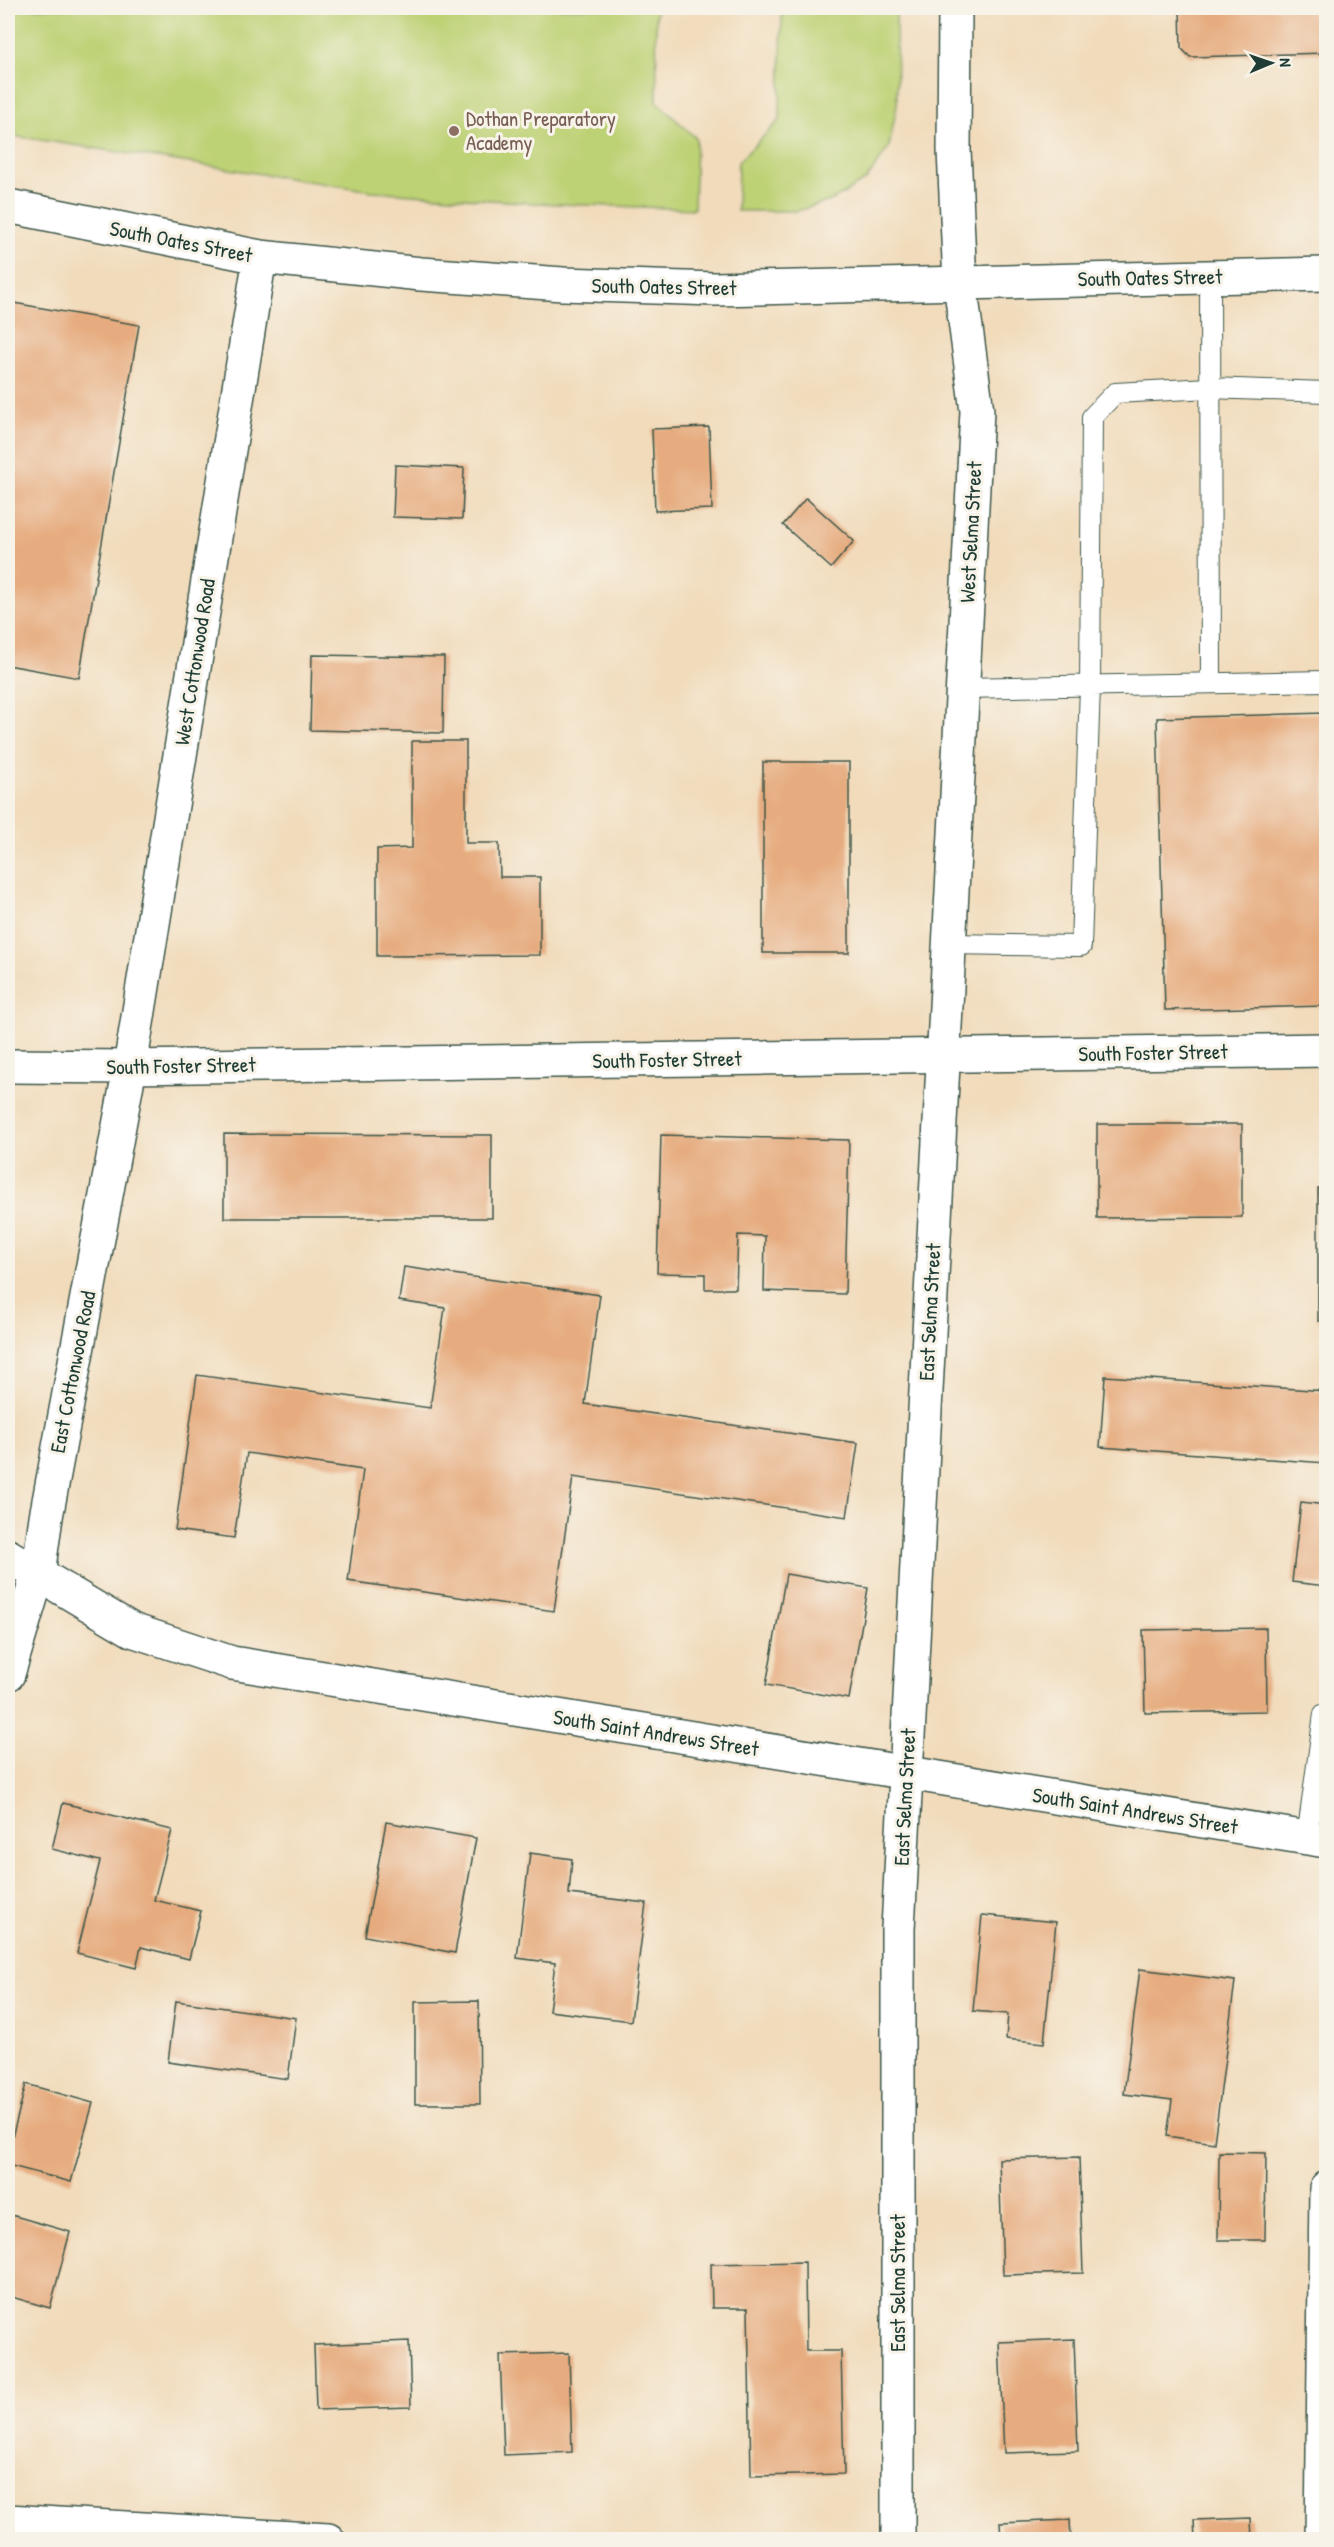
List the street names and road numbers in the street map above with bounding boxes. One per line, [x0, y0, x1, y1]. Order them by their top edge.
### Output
street label: South Oates Street [107, 213, 256, 270]
street label: South Oates Street [1077, 262, 1223, 293]
street label: South Oates Street [591, 271, 737, 302]
street label: West Selma Street [952, 460, 989, 603]
street label: West Cottonwood Road [167, 577, 222, 747]
street label: South Foster Street [1078, 1037, 1229, 1068]
street label: South Foster Street [592, 1044, 743, 1075]
street label: South Foster Street [106, 1050, 257, 1081]
street label: East Selma Street [911, 1242, 948, 1381]
street label: East Cottonwood Road [43, 1289, 102, 1455]
street label: South Saint Andrews Street [551, 1702, 762, 1763]
street label: East Selma Street [886, 1727, 923, 1866]
street label: South Saint Andrews Street [1030, 1780, 1241, 1841]
street label: East Selma Street [883, 2213, 912, 2352]

